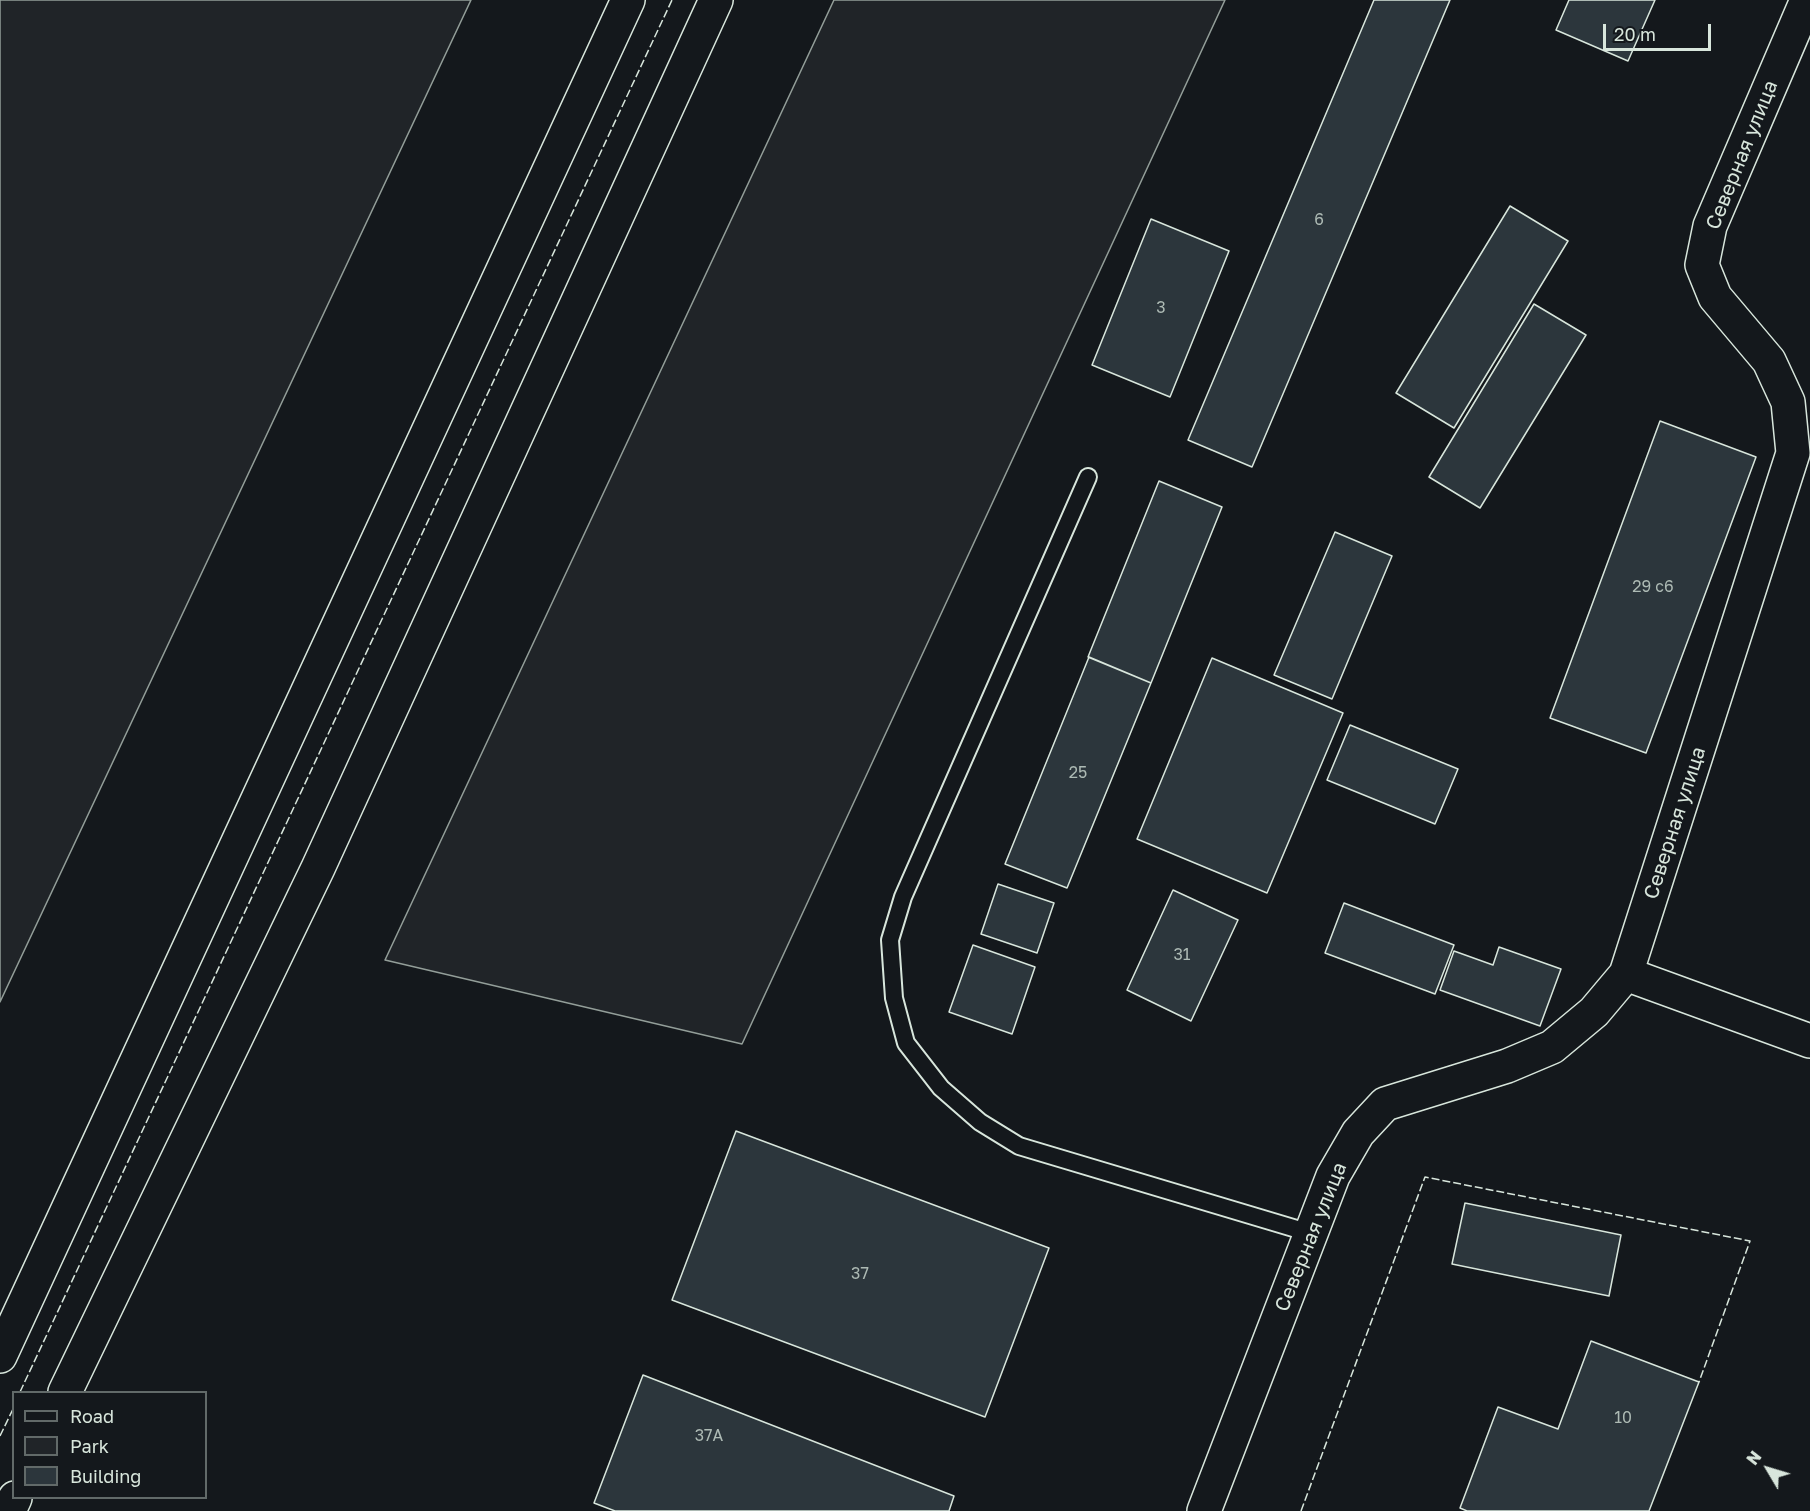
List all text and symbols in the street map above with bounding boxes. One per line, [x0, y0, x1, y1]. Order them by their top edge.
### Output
scale bar [1606, 12, 1714, 50]
text: 20 m [1614, 23, 1656, 45]
street label: Северная улица [1701, 77, 1783, 233]
house number: 6 [1314, 210, 1324, 230]
house number: 3 [1156, 298, 1166, 318]
house number: 29 с6 [1632, 577, 1674, 597]
street label: Северная улица [1639, 744, 1711, 902]
house number: 25 [1069, 763, 1087, 783]
house number: 31 [1173, 945, 1191, 965]
street label: Северная улица [1270, 1159, 1352, 1315]
house number: 37 [851, 1264, 869, 1284]
legend [12, 1391, 207, 1499]
text: Road [70, 1405, 114, 1427]
house number: 10 [1614, 1408, 1632, 1428]
house number: 37А [695, 1426, 723, 1446]
text: Park [70, 1435, 109, 1457]
north arrow [1738, 1439, 1798, 1499]
text: N [1742, 1447, 1765, 1469]
text: Building [70, 1465, 141, 1487]

